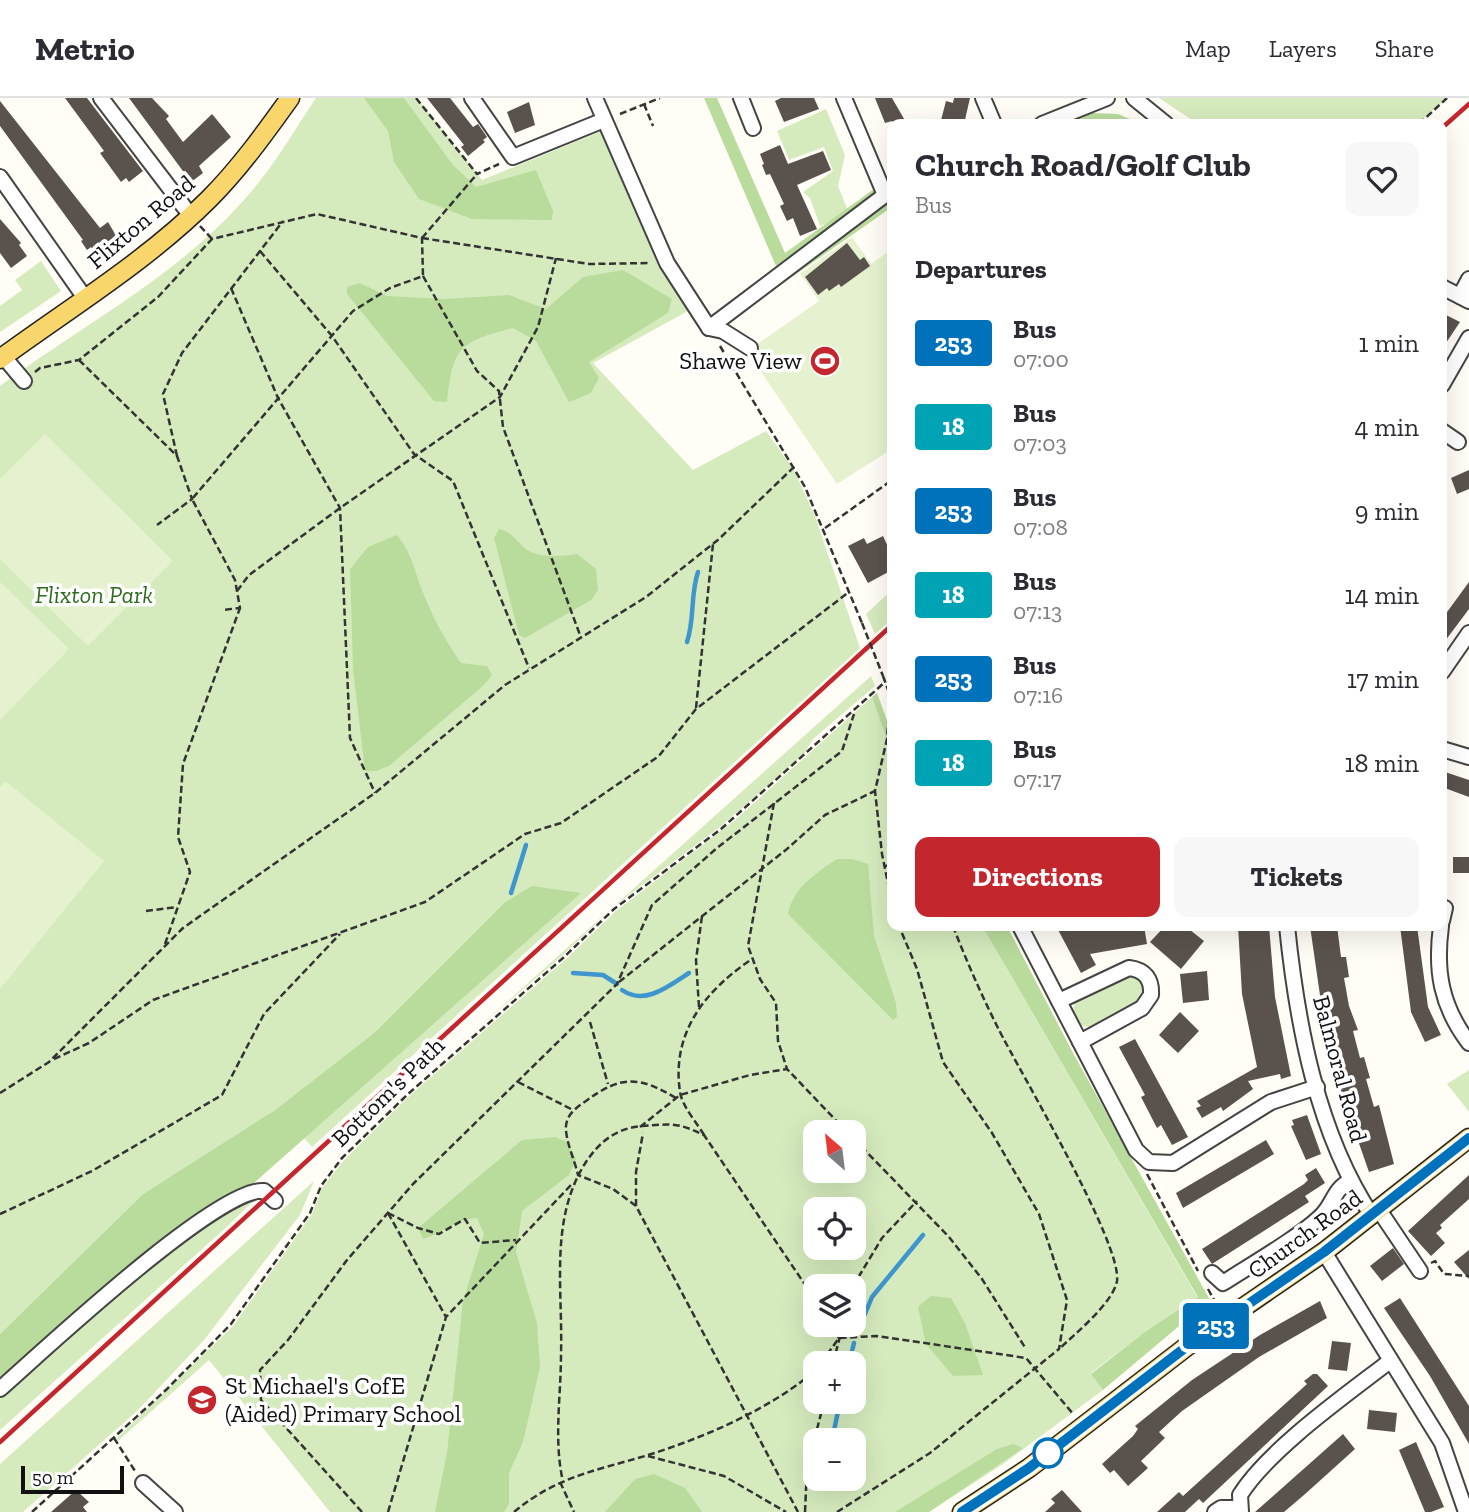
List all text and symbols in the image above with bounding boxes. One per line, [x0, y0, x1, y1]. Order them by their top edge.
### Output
text: Metrio [35, 29, 135, 68]
text: Map [1185, 34, 1231, 63]
text: Layers [1269, 34, 1337, 63]
text: Share [1375, 34, 1434, 63]
button: heart [1345, 142, 1419, 216]
text: Church Road/Golf Club [915, 145, 1251, 184]
street label: Flixton Road [81, 168, 200, 275]
text: Bus [915, 191, 952, 219]
text: Departures [915, 253, 1047, 285]
text: Bus [1013, 313, 1056, 345]
text: 1 min [1358, 327, 1419, 359]
text: 253 [934, 328, 973, 357]
sports icon: Shawe View [808, 344, 842, 378]
text: 07:00 [1013, 345, 1069, 373]
place label: Shawe View [679, 346, 803, 375]
text: Bus [1013, 397, 1056, 429]
text: 4 min [1354, 411, 1419, 443]
text: 18 [942, 412, 965, 441]
text: 07:03 [1013, 429, 1067, 457]
text: Bus [1013, 481, 1056, 513]
text: 9 min [1355, 495, 1419, 527]
text: 253 [934, 496, 973, 525]
text: 07:08 [1013, 513, 1068, 541]
text: Bus [1013, 565, 1056, 597]
text: 14 min [1344, 579, 1419, 611]
park label: Flixton Park [35, 580, 153, 609]
text: 18 [942, 580, 965, 609]
text: 07:13 [1013, 597, 1062, 625]
text: Bus [1013, 649, 1056, 681]
text: 17 min [1347, 663, 1419, 695]
text: 253 [934, 664, 973, 693]
text: 07:16 [1013, 681, 1063, 709]
text: Bus [1013, 733, 1056, 765]
text: 18 min [1344, 747, 1419, 779]
text: 18 [942, 748, 965, 777]
text: 07:17 [1013, 765, 1062, 793]
button: Directions [915, 837, 1160, 917]
button: Tickets [1174, 837, 1419, 917]
street label: Balmoral Road [1307, 992, 1374, 1145]
street label: Bottom's Path [325, 1030, 450, 1153]
north arrow [803, 1120, 866, 1183]
map controls [803, 1120, 866, 1491]
street label: Church Road [1242, 1183, 1367, 1285]
button: locate [803, 1197, 866, 1260]
button: layers [803, 1274, 866, 1337]
line badge: 253 [1176, 1303, 1256, 1349]
text: 253 [1197, 1311, 1235, 1340]
button: + [803, 1351, 866, 1414]
place label: St Michael's CofE (Aided) Primary School [225, 1371, 461, 1428]
school or university icon: St Michael's CofE (Aided) Primary School [185, 1383, 219, 1417]
button: − [803, 1428, 866, 1491]
unlabelled marker [1033, 1438, 1063, 1468]
scale bar [21, 1463, 124, 1495]
text: 50 m [32, 1466, 73, 1489]

